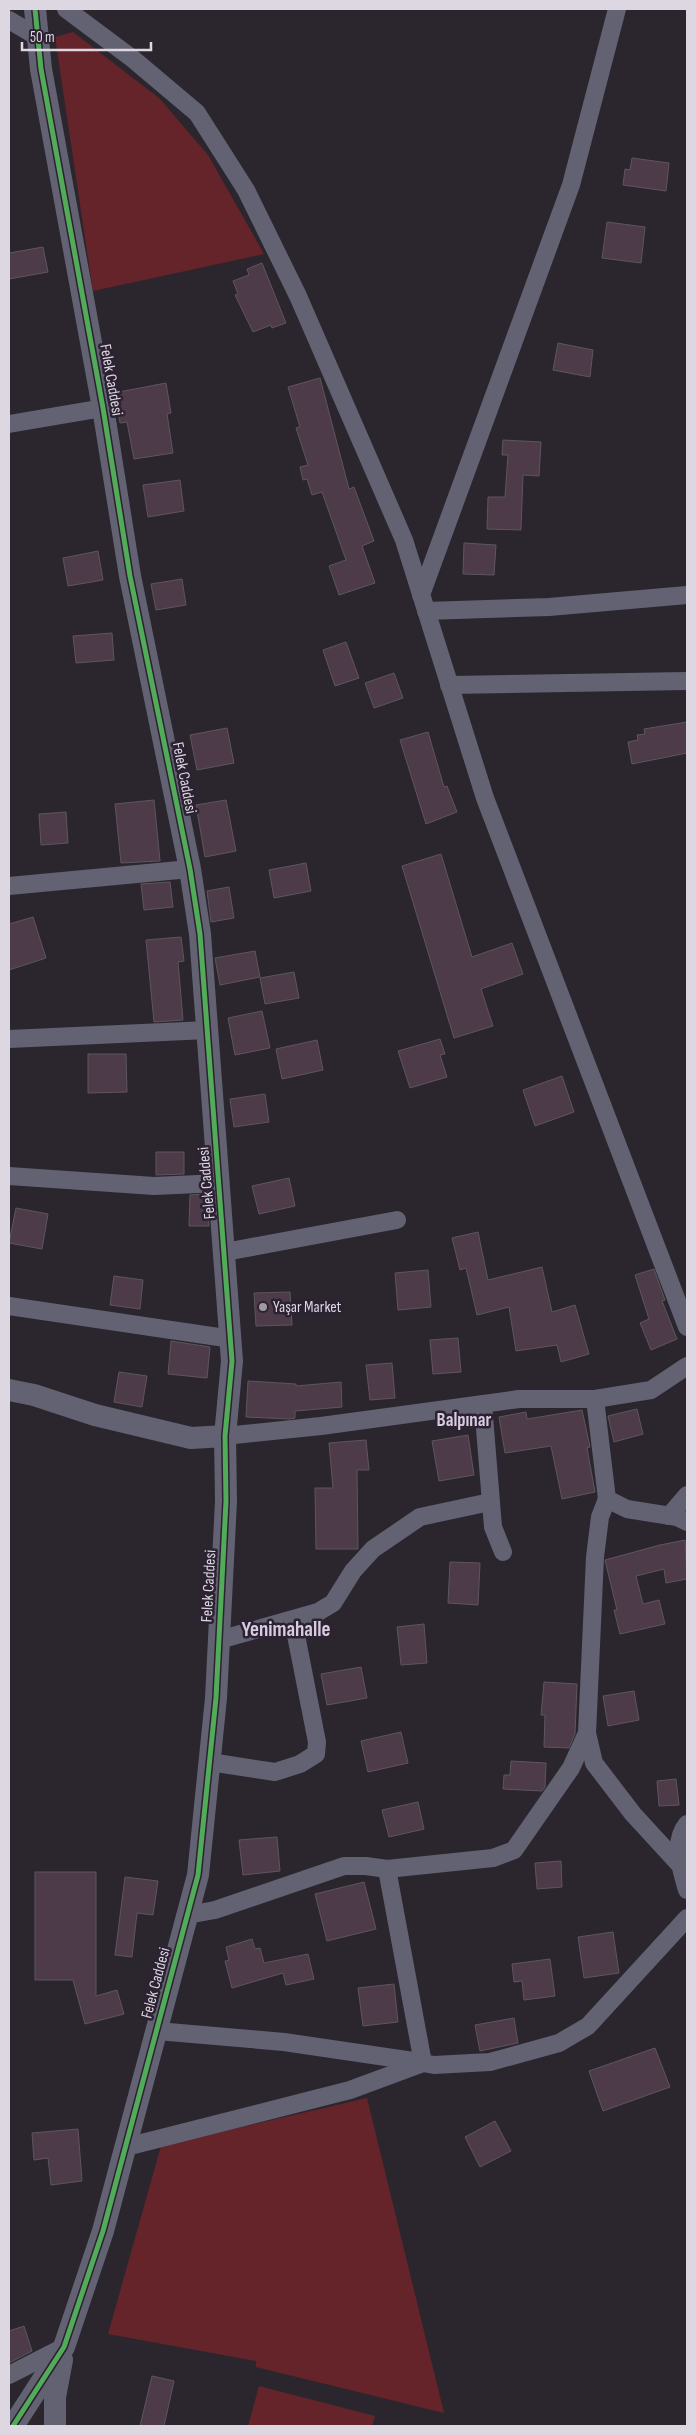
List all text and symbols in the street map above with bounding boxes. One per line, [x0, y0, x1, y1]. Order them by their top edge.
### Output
scale bar [22, 20, 151, 52]
text: 50 m [30, 28, 55, 47]
street label: Felek Caddesi [95, 343, 127, 417]
street label: Felek Caddesi [168, 741, 200, 815]
street label: Felek Caddesi [194, 1146, 220, 1220]
place label: Yaşar Market [273, 1298, 342, 1317]
marker: Yaşar Market [257, 1301, 269, 1313]
district label: Balpınar [437, 1409, 492, 1432]
street label: Felek Caddesi [198, 1549, 220, 1623]
district label: Yenimahalle [242, 1617, 330, 1642]
street label: Felek Caddesi [137, 1946, 175, 2020]

